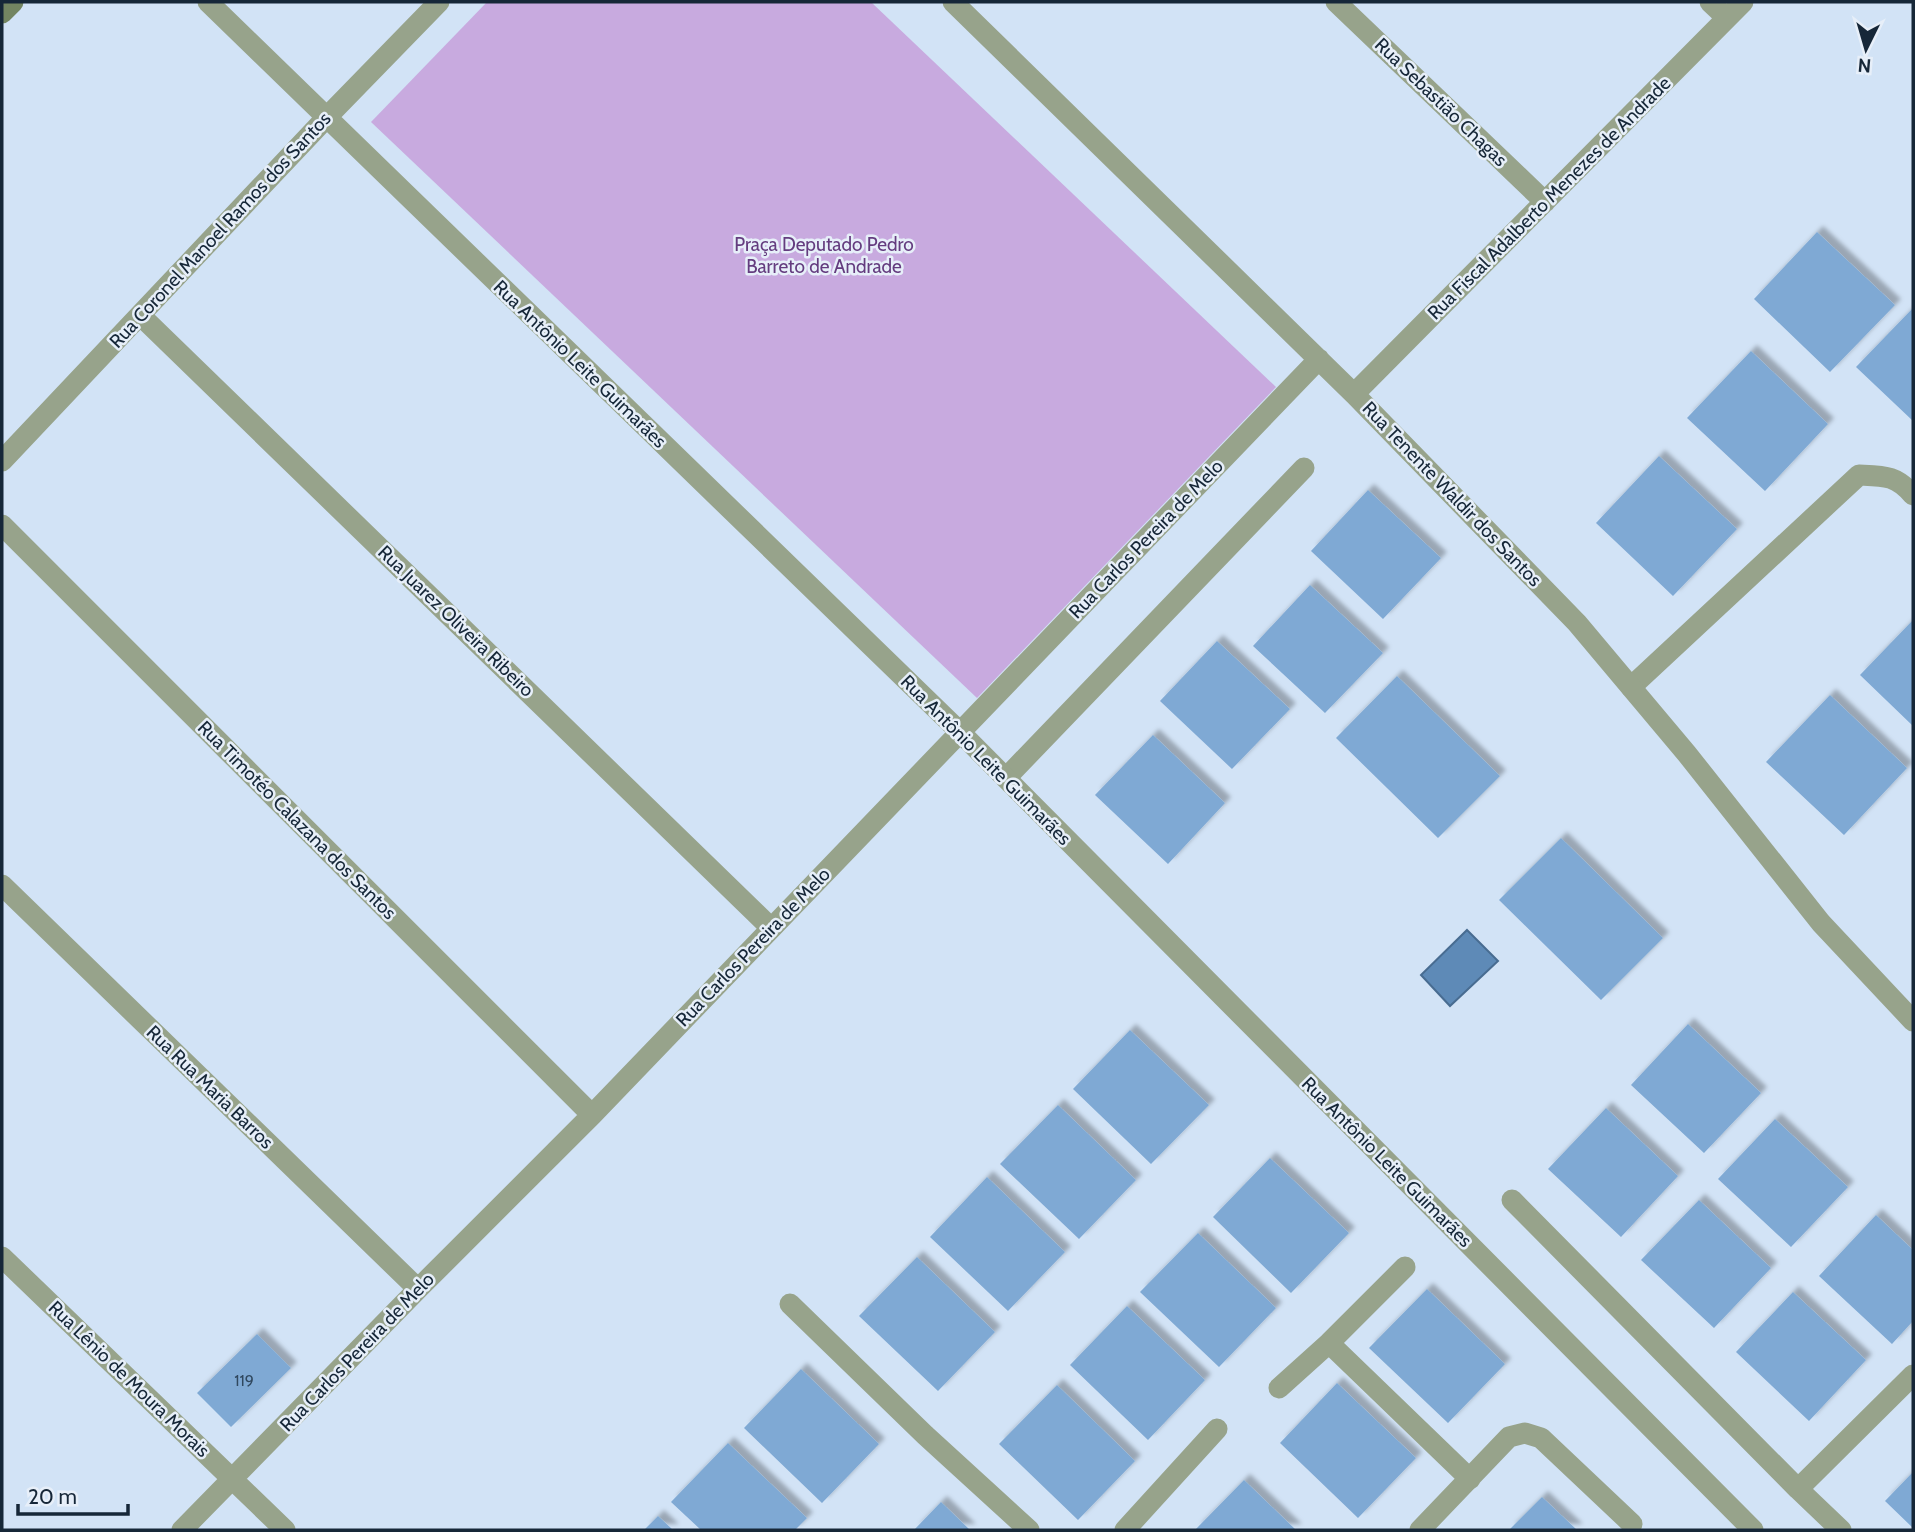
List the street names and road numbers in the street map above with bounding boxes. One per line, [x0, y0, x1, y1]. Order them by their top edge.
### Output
street label: Rua Sebastião Chagas [1370, 33, 1512, 171]
street label: Rua Fiscal Adalberto Menezes de Andrade [1423, 71, 1676, 324]
street label: Rua Coronel Manoel Ramos dos Santos [105, 107, 336, 353]
street label: Rua Antônio Leite Guimarães [489, 275, 671, 453]
street label: Rua Tenente Waldir dos Santos [1358, 397, 1547, 591]
street label: Rua Carlos Pereira de Melo [1064, 455, 1228, 623]
street label: Rua Juarez Oliveira Ribeiro [373, 540, 539, 702]
street label: Rua Antônio Leite Guimarães [896, 670, 1076, 850]
street label: Rua Timotéo Calazana dos Santos [193, 716, 401, 924]
street label: Rua Carlos Pereira de Melo [671, 863, 835, 1031]
street label: Rua Rua Maria Barros [142, 1021, 278, 1154]
street label: Rua Antônio Leite Guimarães [1297, 1072, 1477, 1252]
street label: Rua Carlos Pereira de Melo [275, 1268, 439, 1436]
street label: Rua Lênio de Moura Morais [44, 1296, 214, 1462]

